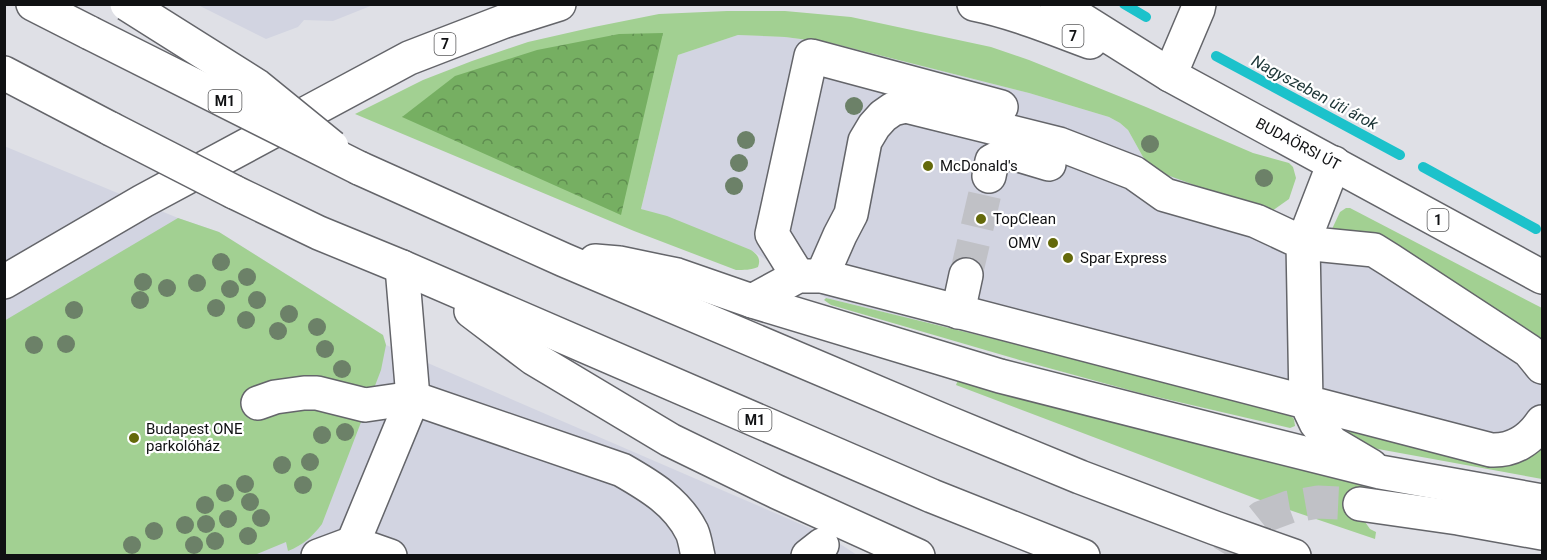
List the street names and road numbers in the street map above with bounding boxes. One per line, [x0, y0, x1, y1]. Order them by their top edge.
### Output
road number: 7 [1062, 25, 1084, 47]
road number: 7 [434, 33, 456, 55]
road number: M1 [208, 90, 242, 112]
street label: BUDAÖRSI ÚT [1253, 114, 1344, 174]
road number: 1 [1428, 209, 1448, 231]
road number: M1 [738, 409, 771, 431]

